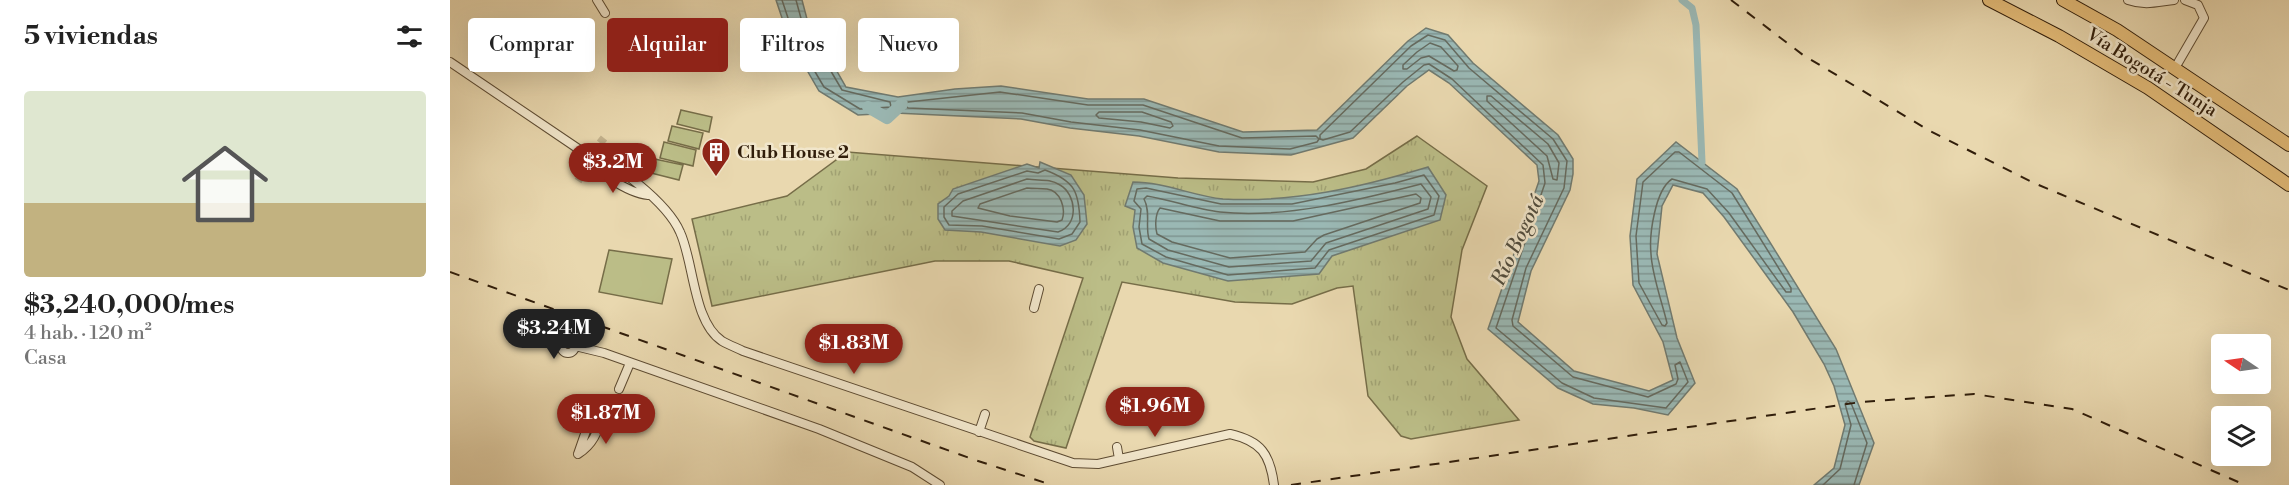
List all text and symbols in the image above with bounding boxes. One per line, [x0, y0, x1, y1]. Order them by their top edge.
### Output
chip: Comprar [468, 18, 595, 72]
chip: Alquilar [607, 18, 728, 72]
chip: Filtros [740, 18, 846, 72]
chip: Nuevo [858, 18, 959, 72]
text: 5 viviendas [24, 20, 158, 52]
icon: filters [393, 20, 426, 53]
street label: Vía Bogotá - Tunja [2081, 22, 2222, 122]
icon: home [171, 130, 279, 238]
building icon: Club House 2 [700, 136, 732, 178]
place label: Club House 2 [737, 141, 849, 164]
pin: $3.2M [571, 143, 655, 194]
text: $3.2M [583, 150, 643, 175]
water label: Río Bogotá [1486, 191, 1551, 291]
text: $3,240,000/mes [24, 289, 234, 321]
pin: $3.24M [505, 309, 603, 360]
text: $3.24M [517, 316, 591, 341]
text: 4 hab. · 120 m² [24, 321, 152, 346]
pin: $1.83M [805, 324, 903, 375]
text: $1.83M [819, 331, 889, 356]
north arrow [2211, 334, 2271, 394]
map controls [2211, 334, 2271, 466]
text: Casa [24, 346, 67, 371]
pin: $1.96M [1106, 387, 1204, 438]
pin: $1.87M [557, 394, 655, 445]
text: $1.96M [1120, 394, 1190, 419]
text: $1.87M [571, 401, 641, 426]
button: layers [2211, 406, 2271, 466]

